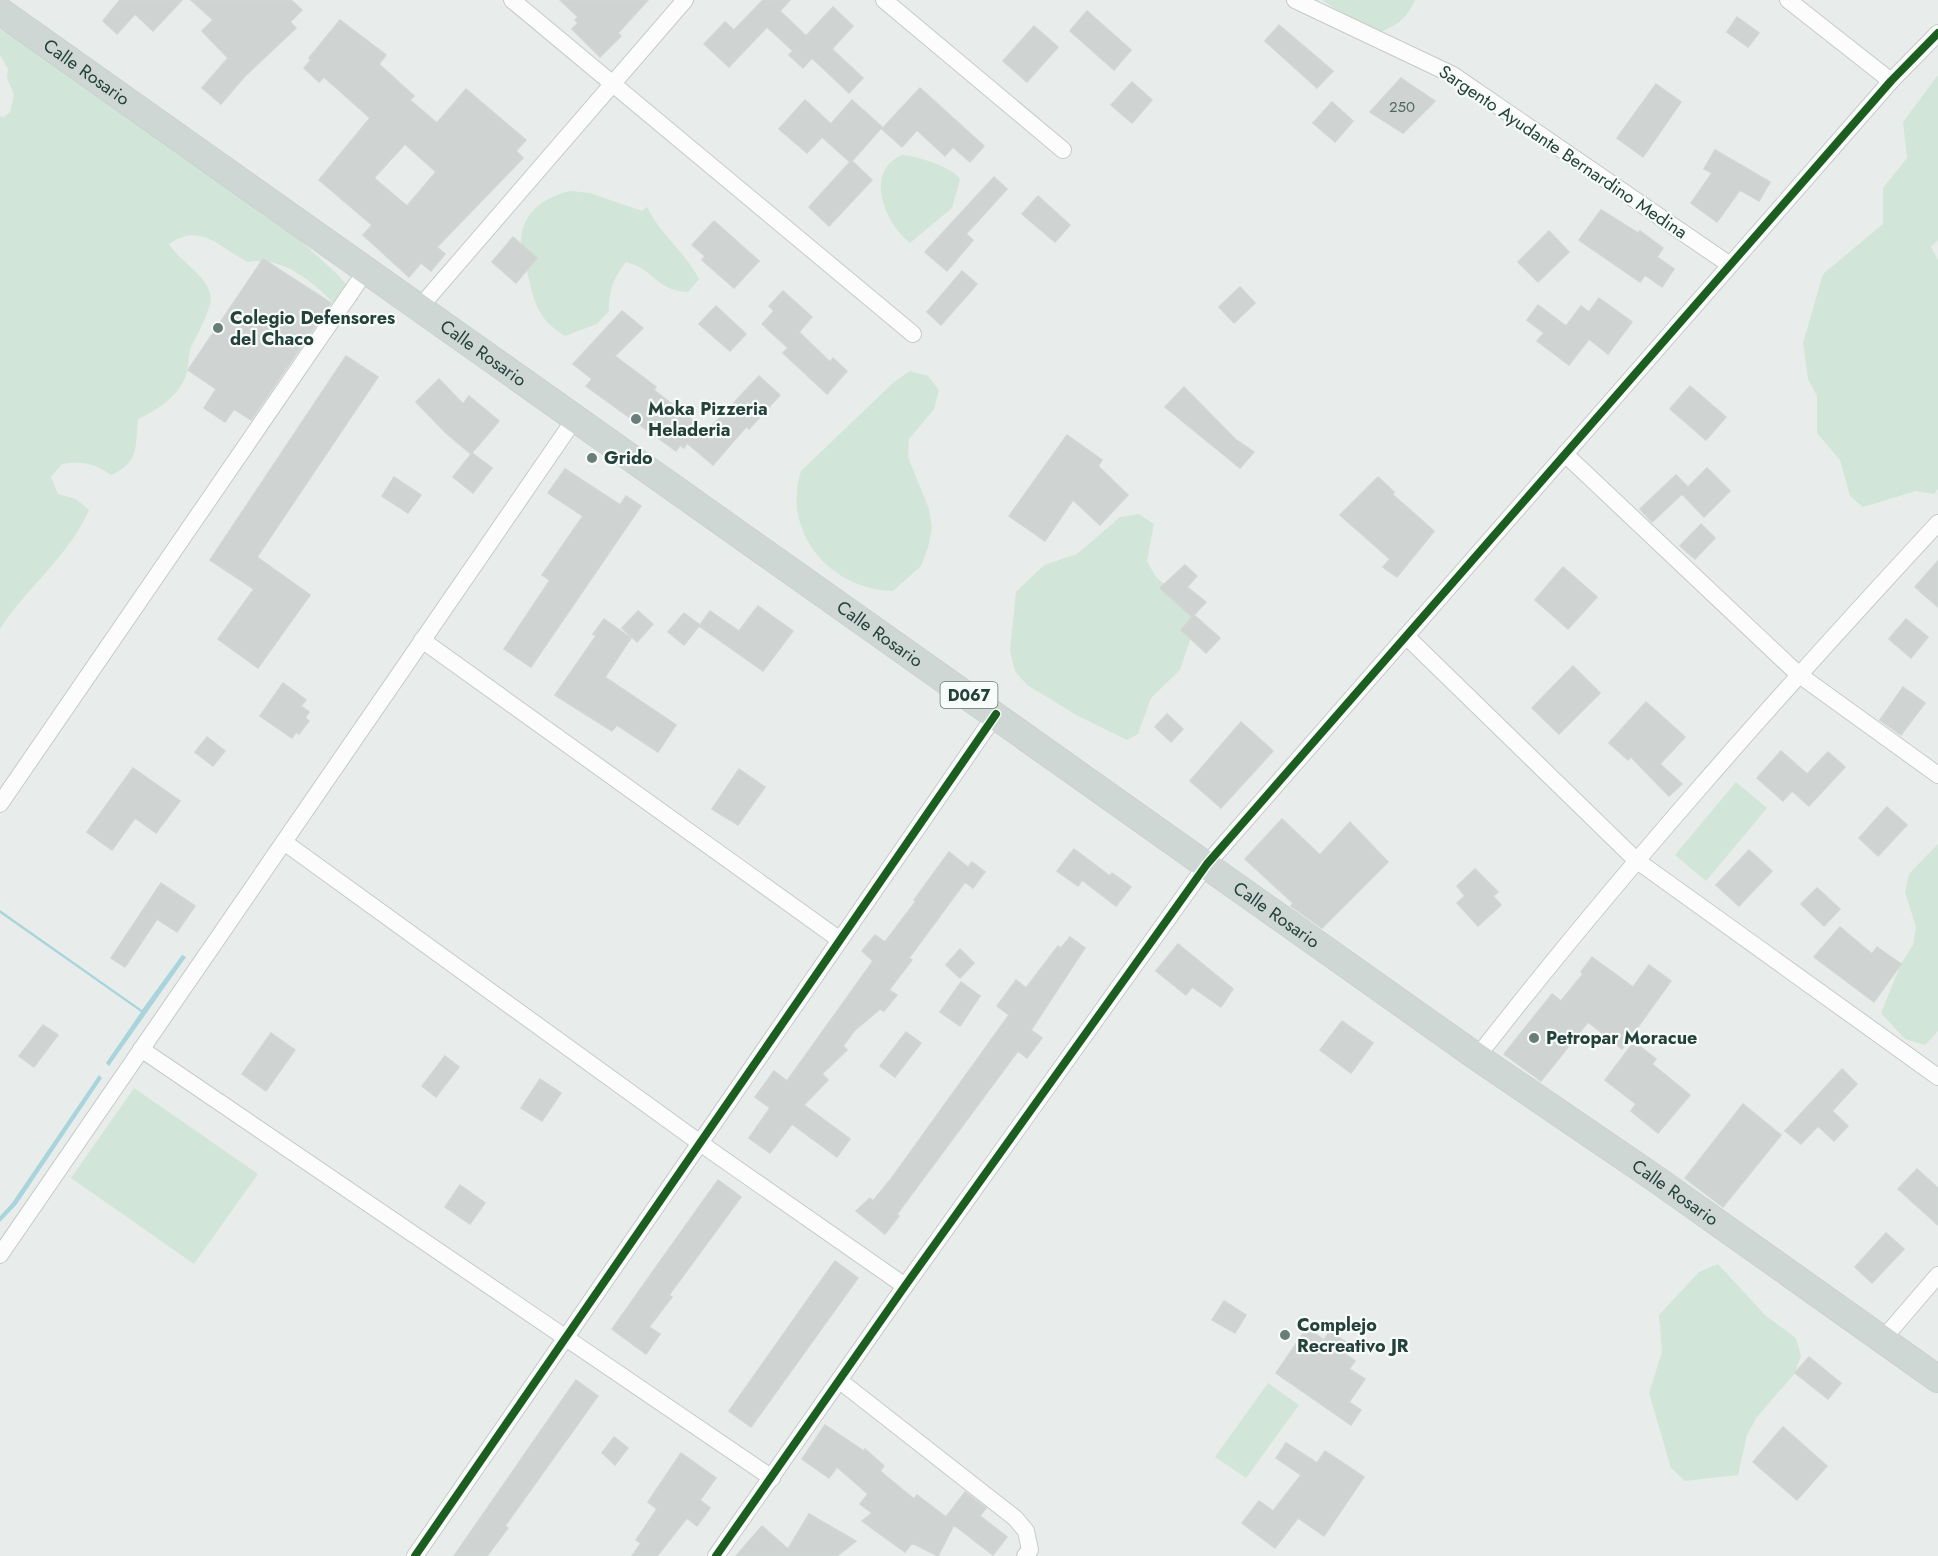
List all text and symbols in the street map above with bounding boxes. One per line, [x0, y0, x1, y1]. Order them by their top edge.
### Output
street label: Calle Rosario [38, 33, 135, 112]
street label: Sargento Ayudante Bernardino Medina [1433, 59, 1693, 245]
house number: 250 [1389, 96, 1415, 118]
place label: Colegio Defensores del Chaco [230, 305, 395, 352]
street label: Calle Rosario [435, 313, 532, 393]
marker: Colegio Defensores del Chaco [211, 321, 225, 335]
place label: Moka Pizzeria Heladeria [648, 396, 768, 443]
marker: Moka Pizzeria Heladeria [629, 412, 643, 426]
place label: Grido [604, 445, 653, 471]
marker: Grido [585, 451, 599, 465]
street label: Calle Rosario [831, 594, 928, 674]
road number: D067 [940, 682, 998, 708]
street label: Calle Rosario [1228, 875, 1325, 955]
place label: Petropar Moracue [1546, 1025, 1697, 1051]
marker: Petropar Moracue [1527, 1031, 1541, 1045]
street label: Calle Rosario [1627, 1153, 1724, 1232]
place label: Complejo Recreativo JR [1297, 1312, 1409, 1359]
marker: Complejo Recreativo JR [1278, 1328, 1292, 1342]

